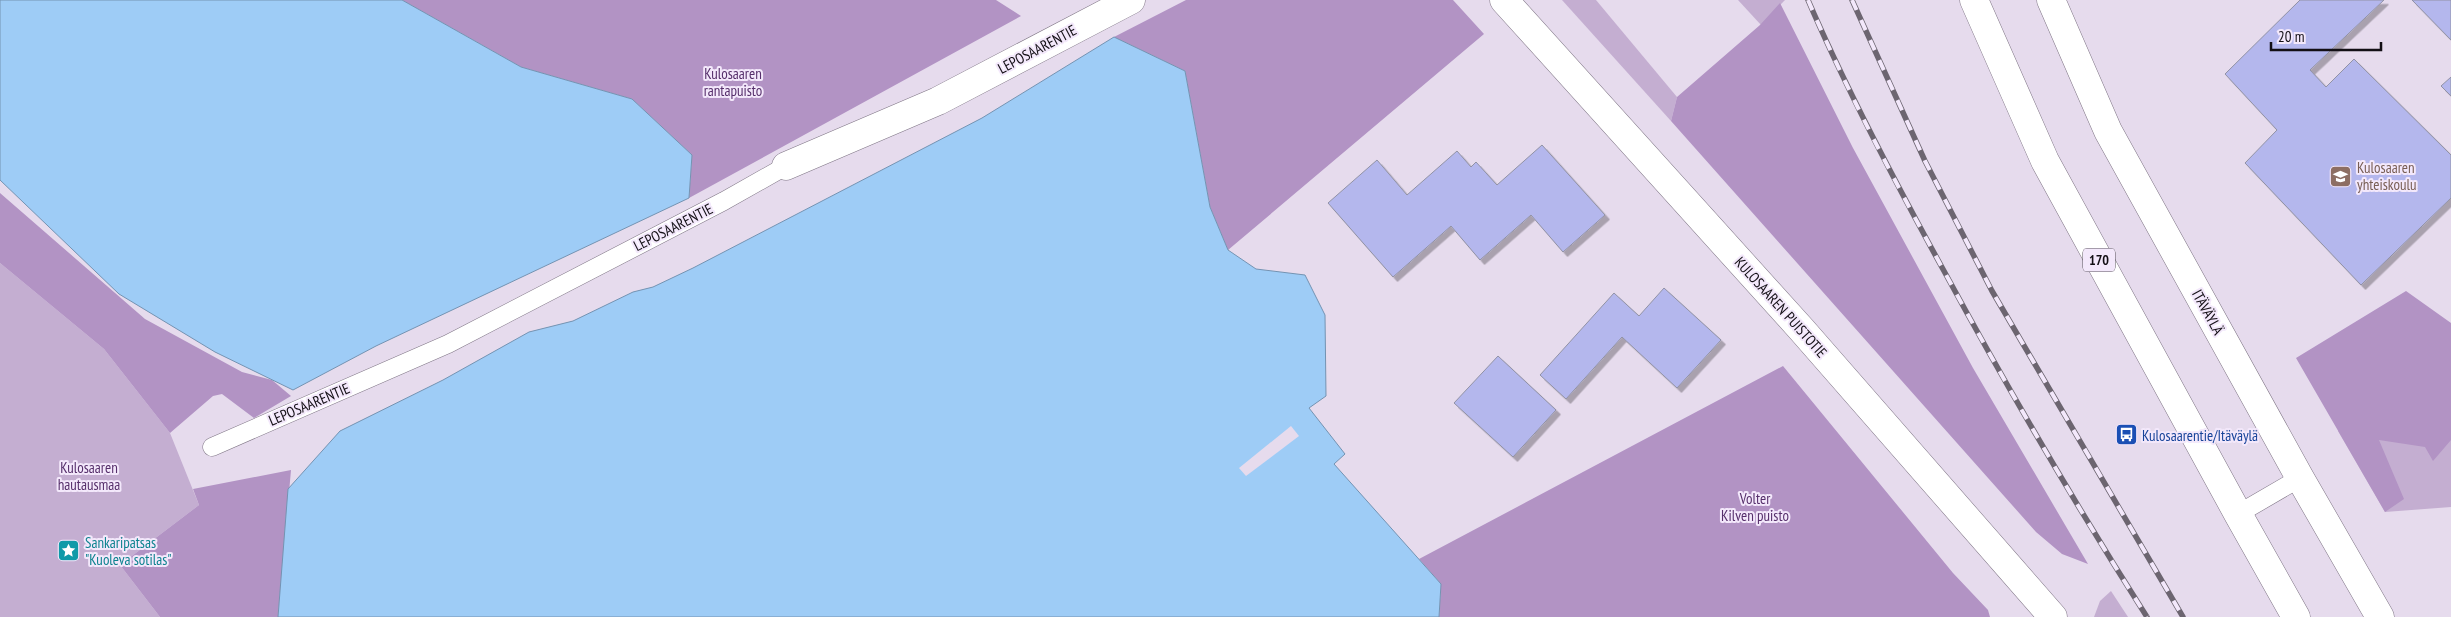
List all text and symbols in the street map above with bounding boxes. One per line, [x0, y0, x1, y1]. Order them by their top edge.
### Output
street label: LEPOSAARENTIE [994, 20, 1080, 78]
scale bar [2271, 20, 2381, 52]
text: 20 m [2278, 27, 2304, 46]
park label: Kulosaaren rantapuisto [704, 64, 762, 100]
place label: Kulosaaren yhteiskoulu [2357, 158, 2416, 194]
school or university icon: Kulosaaren yhteiskoulu [2329, 164, 2353, 188]
street label: LEPOSAARENTIE [630, 199, 716, 255]
road number: 170 [2083, 248, 2115, 272]
street label: KULOSAAREN PUISTOTIE [1731, 253, 1831, 361]
street label: ITÄVÄYLÄ [2188, 286, 2229, 339]
street label: LEPOSAARENTIE [266, 378, 352, 430]
bus stop icon: Kulosaarentie/Itäväylä [2114, 423, 2138, 447]
place label: Kulosaarentie/Itäväylä [2142, 426, 2258, 445]
park label: Kulosaaren hautausmaa [58, 458, 120, 494]
park label: Volter Kilven puisto [1721, 489, 1789, 525]
place label: Sankaripatsas "Kuoleva sotilas" [85, 533, 172, 569]
place icon: Sankaripatsas "Kuoleva sotilas" [57, 539, 81, 563]

